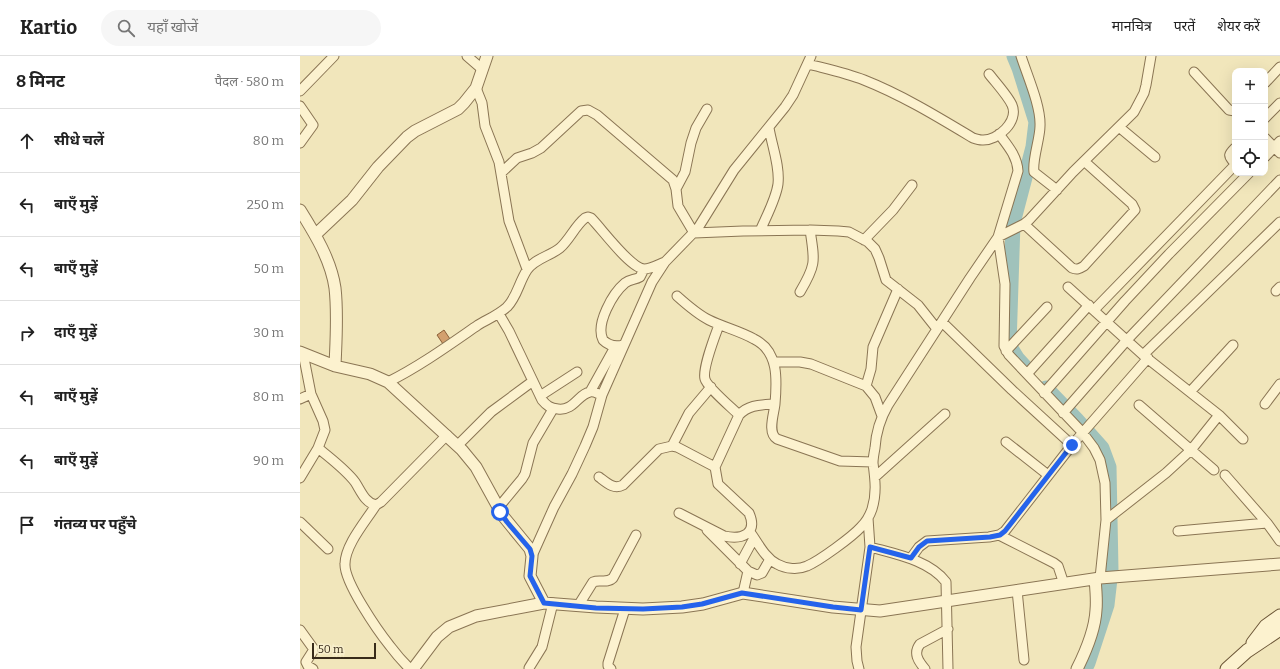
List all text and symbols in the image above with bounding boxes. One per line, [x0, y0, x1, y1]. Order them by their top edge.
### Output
search box [101, 10, 381, 46]
text: Kartio [20, 16, 77, 39]
icon: search [115, 17, 137, 39]
text: यहाँ खोजें [147, 18, 198, 36]
text: मानचित्र [1112, 18, 1152, 35]
text: परतें [1174, 18, 1195, 35]
text: शेयर करें [1217, 18, 1260, 35]
map controls [1232, 68, 1268, 176]
button: + [1232, 68, 1268, 104]
text: 8 मिनट [16, 71, 65, 92]
text: पैदल · 580 m [215, 74, 284, 89]
button: − [1232, 104, 1268, 140]
icon: ahead [16, 130, 38, 152]
text: सीधे चलें [54, 131, 104, 149]
text: 80 m [253, 133, 284, 148]
button: locate [1232, 140, 1268, 176]
icon: left [16, 194, 38, 216]
text: बाएँ मुड़ें [54, 195, 98, 213]
text: 250 m [247, 197, 284, 212]
icon: left [16, 258, 38, 280]
text: बाएँ मुड़ें [54, 259, 98, 277]
text: 50 m [254, 261, 284, 276]
icon: right [16, 322, 38, 344]
text: दाएँ मुड़ें [54, 323, 97, 341]
text: 30 m [253, 325, 284, 340]
icon: left [16, 386, 38, 408]
text: बाएँ मुड़ें [54, 387, 98, 405]
text: 80 m [253, 389, 284, 404]
route end [1063, 436, 1081, 454]
icon: left [16, 450, 38, 472]
text: बाएँ मुड़ें [54, 451, 98, 469]
text: 90 m [253, 453, 284, 468]
route start [491, 503, 509, 521]
icon: arrive [16, 514, 38, 536]
text: गंतव्य पर पहुँचे [54, 515, 137, 533]
scale bar [312, 641, 376, 660]
text: 50 m [318, 643, 344, 656]

